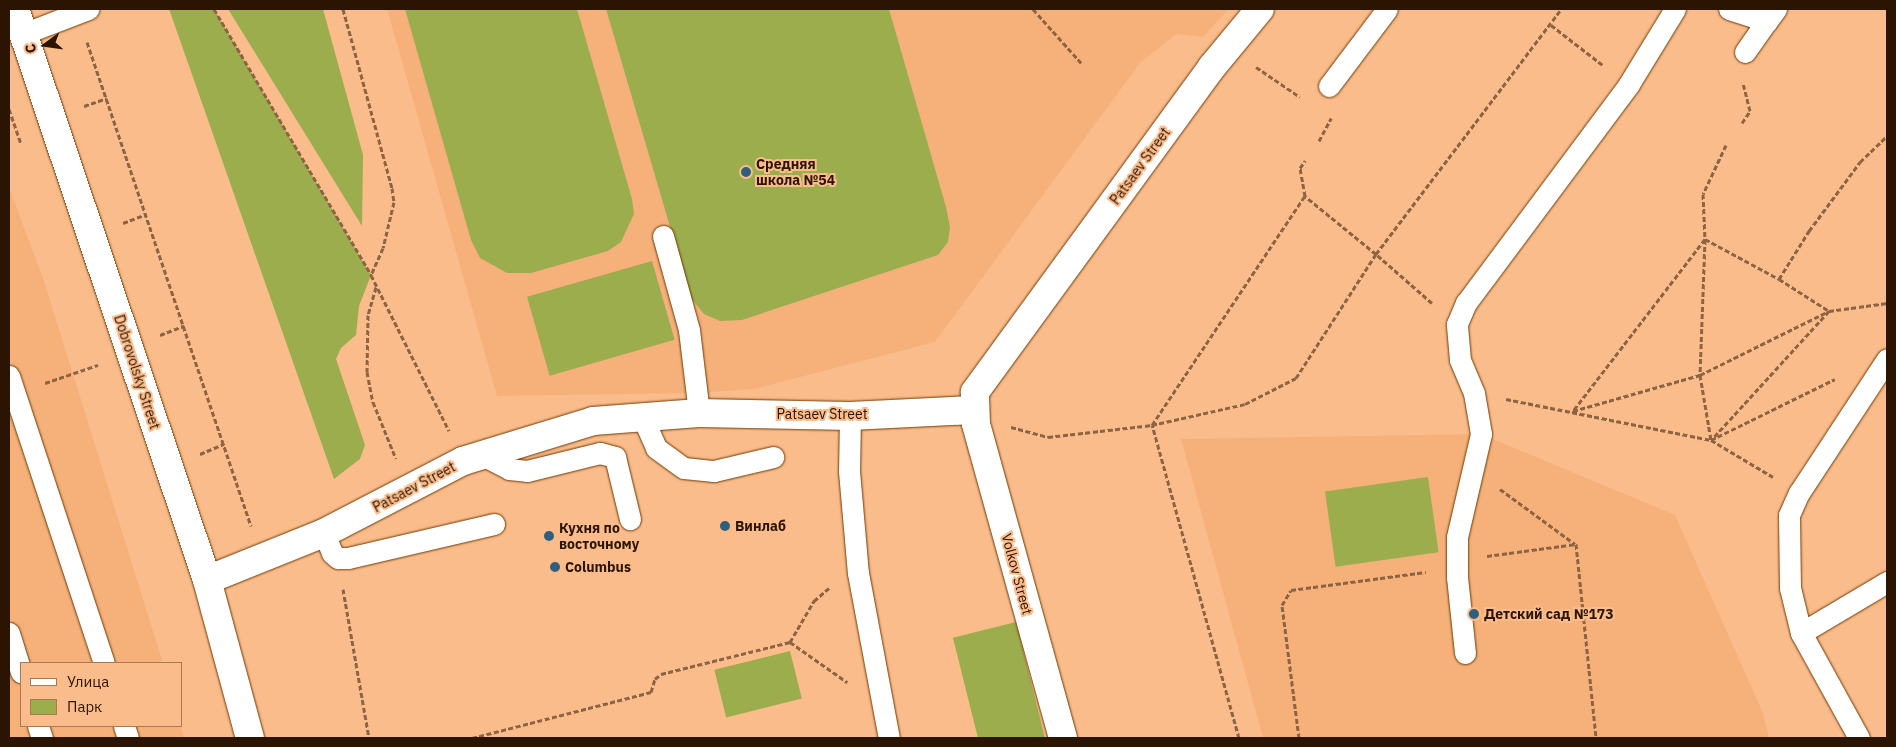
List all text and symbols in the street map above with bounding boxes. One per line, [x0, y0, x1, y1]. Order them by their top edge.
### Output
north arrow [20, 20, 70, 70]
text: С [21, 42, 40, 55]
street label: Patsaev Street [1106, 124, 1174, 208]
place label: Средняя школа №54 [756, 156, 835, 188]
marker: Средняя школа №54 [740, 166, 752, 178]
street label: Dobrovolsky Street [111, 313, 163, 431]
street label: Patsaev Street [776, 406, 868, 422]
street label: Patsaev Street [370, 458, 458, 516]
place label: Винлаб [735, 518, 786, 534]
place label: Кухня по восточному [559, 520, 639, 552]
marker: Винлаб [719, 520, 731, 532]
marker: Кухня по восточному [543, 530, 555, 542]
street label: Volkov Street [998, 532, 1036, 616]
place label: Columbus [565, 559, 631, 575]
marker: Columbus [549, 561, 561, 573]
place label: Детский сад №173 [1484, 606, 1614, 622]
marker: Детский сад №173 [1468, 608, 1480, 620]
legend [20, 662, 182, 727]
text: Улица [67, 672, 109, 691]
text: Парк [67, 697, 102, 716]

